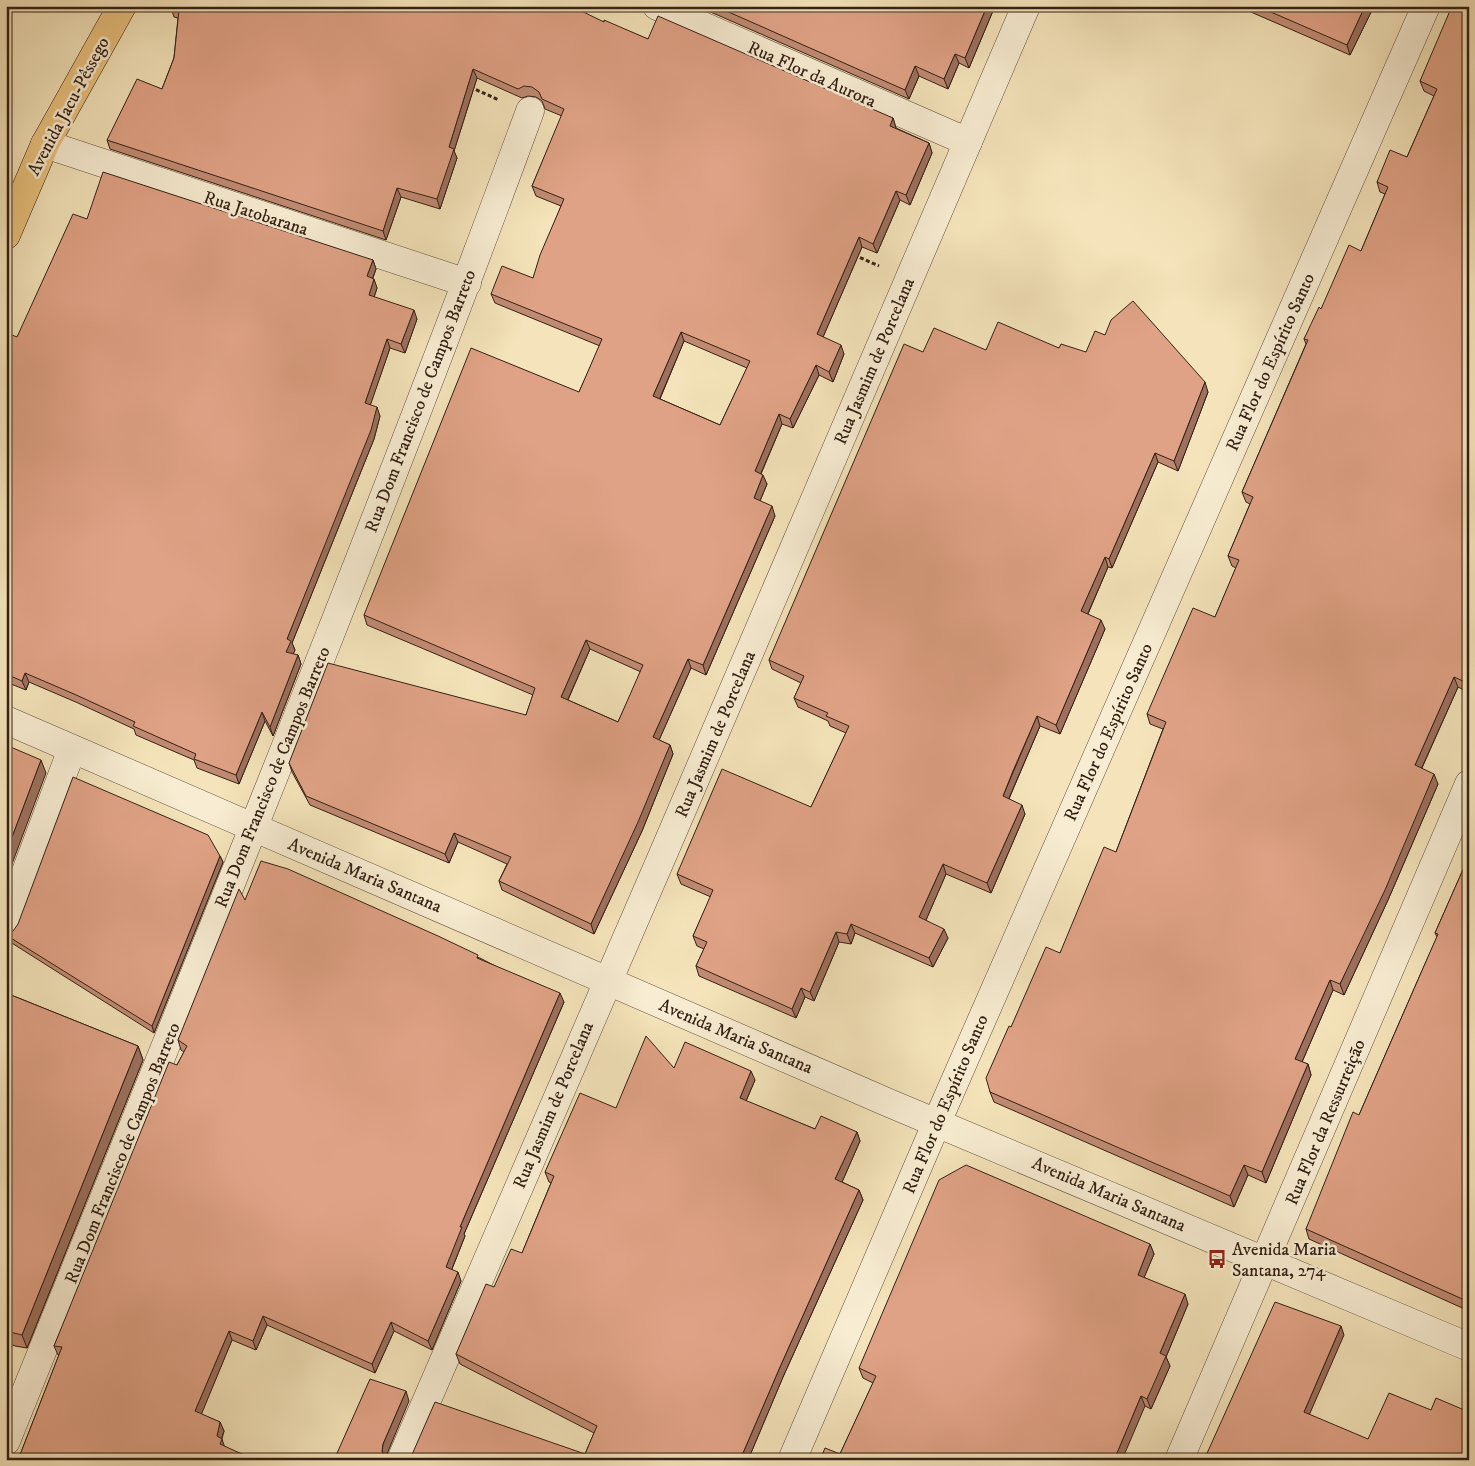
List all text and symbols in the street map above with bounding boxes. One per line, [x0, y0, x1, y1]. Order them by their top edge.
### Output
street label: Avenida Jacu-Pêssego [23, 33, 115, 180]
street label: Rua Flor da Aurora [744, 37, 879, 113]
street label: Rua Jatobarana [201, 187, 311, 241]
street label: Rua Dom Francisco de Campos Barreto [361, 267, 481, 536]
street label: Rua Flor do Espírito Santo [1222, 270, 1320, 455]
street label: Rua Jasmim de Porcelana [830, 274, 920, 448]
street label: Rua Flor do Espírito Santo [1060, 640, 1158, 825]
street label: Rua Dom Francisco de Campos Barreto [210, 643, 336, 911]
street label: Rua Jasmim de Porcelana [671, 647, 761, 821]
street label: Avenida Maria Santana [284, 834, 445, 918]
street label: Avenida Maria Santana [655, 995, 816, 1079]
street label: Rua Flor do Espírito Santo [898, 1011, 994, 1197]
street label: Rua Jasmim de Porcelana [509, 1018, 599, 1192]
street label: Rua Dom Francisco de Campos Barreto [60, 1019, 186, 1287]
street label: Rua Flor da Ressurreição [1281, 1036, 1371, 1209]
street label: Avenida Maria Santana [1028, 1153, 1189, 1237]
place label: Avenida Maria Santana, 274 [1232, 1239, 1336, 1282]
bus stop icon: Avenida Maria Santana, 274 [1206, 1248, 1228, 1270]

